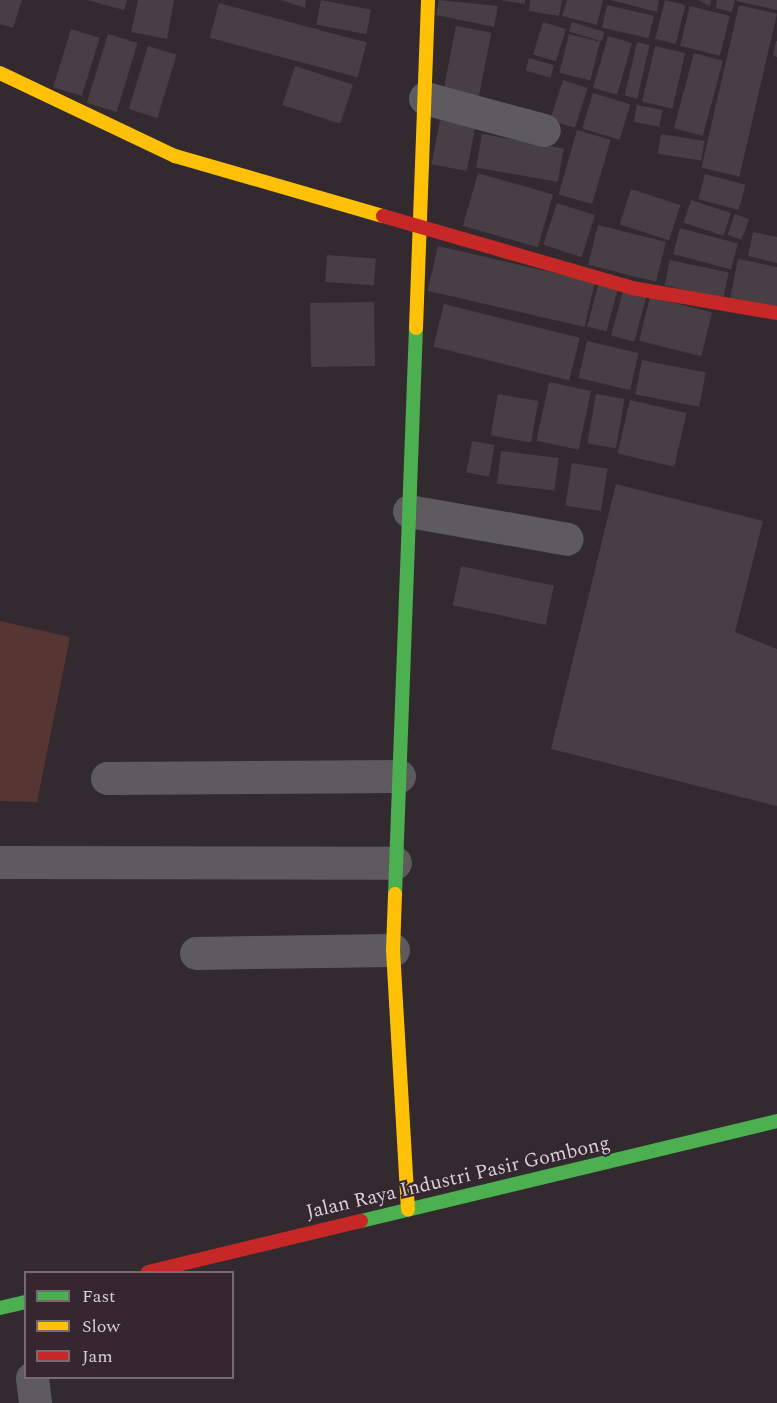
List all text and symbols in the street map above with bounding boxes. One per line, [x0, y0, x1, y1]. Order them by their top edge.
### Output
street label: Jalan Raya Industri Pasir Gombong [304, 1131, 612, 1225]
legend [24, 1271, 234, 1379]
text: Fast [82, 1283, 115, 1310]
text: Slow [82, 1313, 120, 1340]
text: Jam [82, 1343, 113, 1370]

